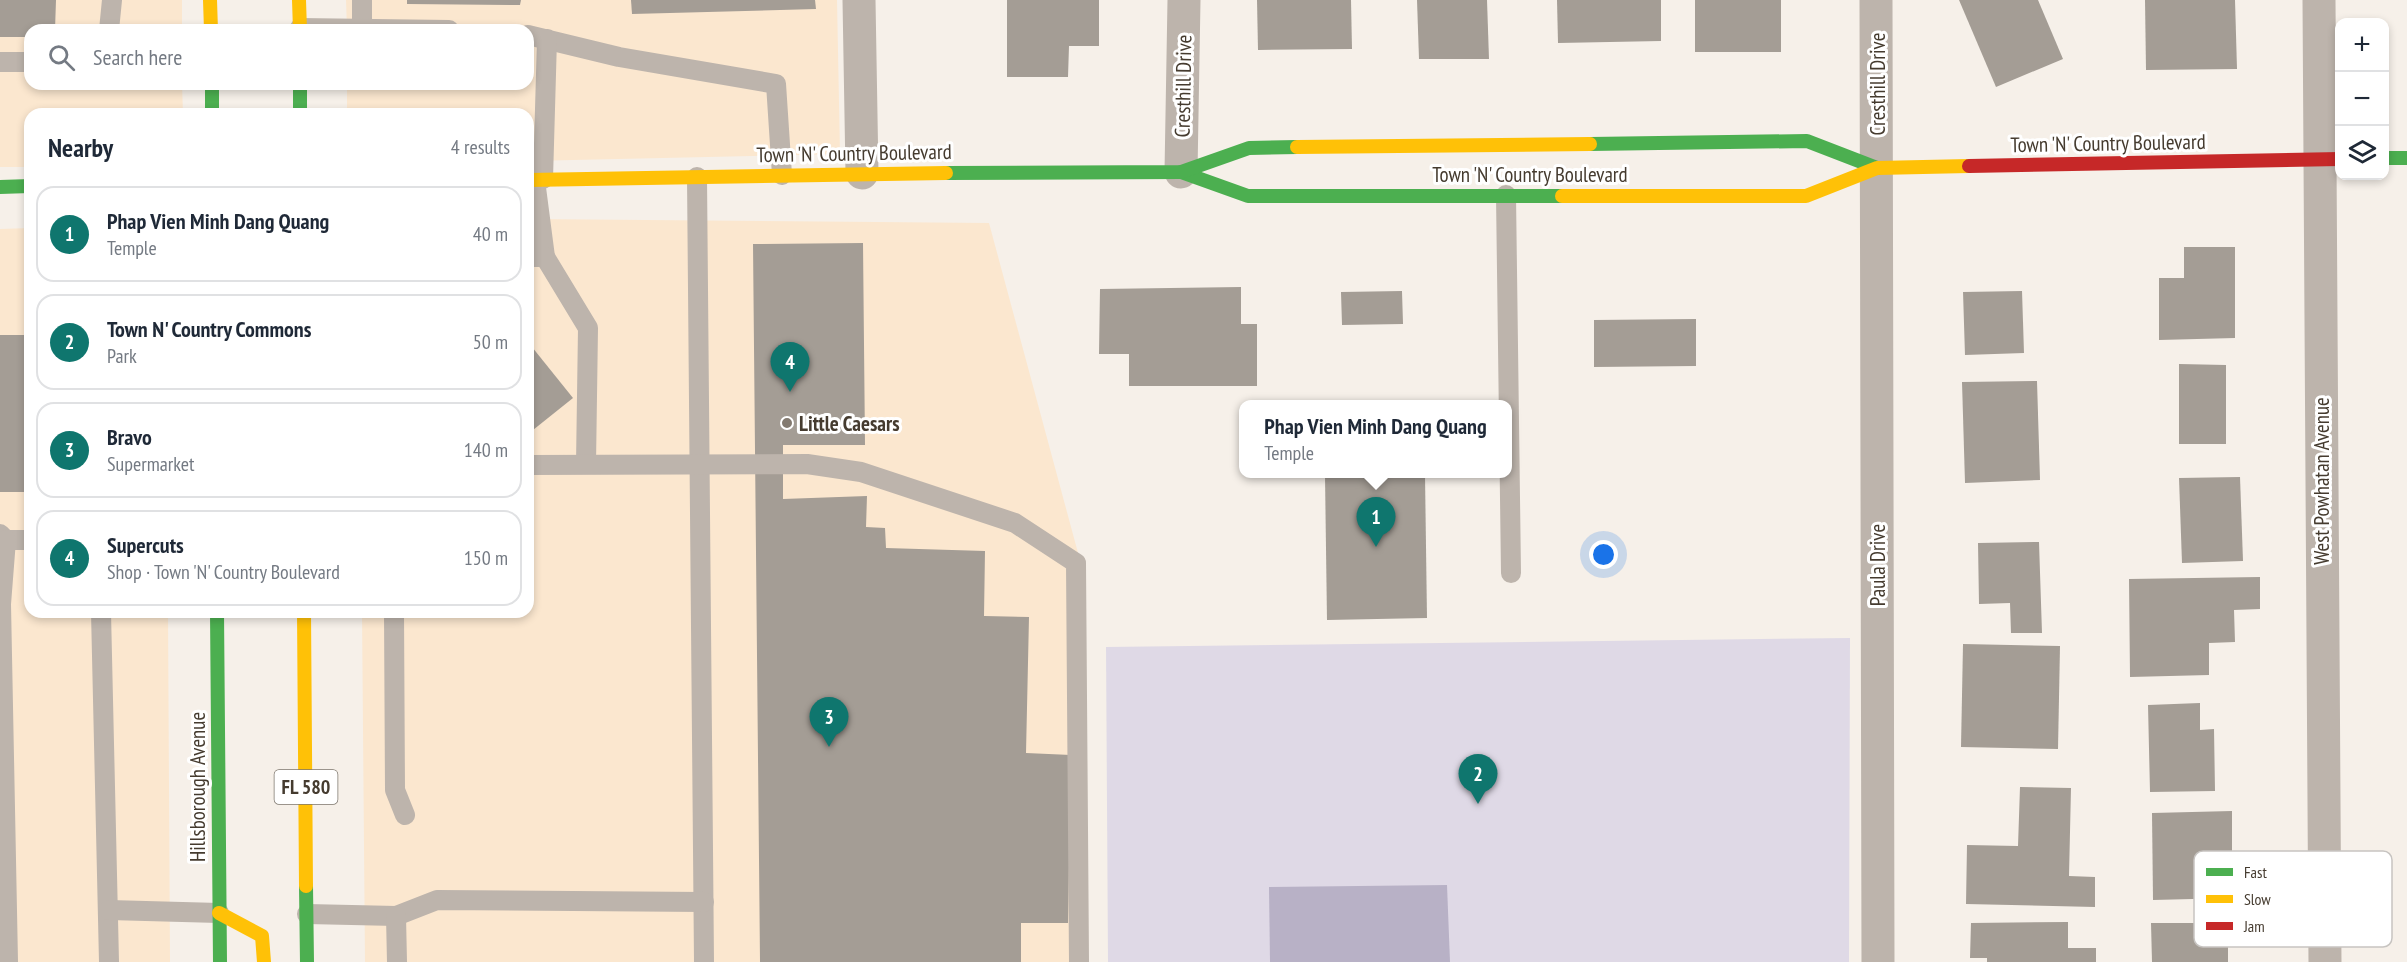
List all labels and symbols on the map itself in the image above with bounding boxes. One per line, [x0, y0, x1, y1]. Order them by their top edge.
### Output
street label: Cresthill Drive [1864, 33, 1891, 135]
street label: Cresthill Drive [1169, 34, 1197, 138]
street label: Town 'N' Country Boulevard [2010, 128, 2206, 158]
street label: Town 'N' Country Boulevard [756, 138, 952, 168]
street label: Town 'N' Country Boulevard [1432, 161, 1628, 188]
pin: 4 [770, 342, 810, 392]
street label: West Powhatan Avenue [2308, 397, 2335, 565]
place label: Little Caesars [799, 410, 900, 437]
marker: Little Caesars [780, 416, 794, 430]
pin: 1 [1356, 498, 1396, 547]
street label: Paula Drive [1864, 524, 1891, 606]
your location [1589, 540, 1618, 569]
pin: 3 [810, 698, 848, 747]
street label: Hillsborough Avenue [184, 712, 211, 862]
pin: 2 [1458, 754, 1498, 804]
road number: FL 580 [274, 770, 338, 804]
legend [2194, 851, 2392, 947]
text: Fast [2244, 862, 2267, 882]
text: Slow [2244, 889, 2271, 909]
text: Jam [2243, 916, 2265, 936]

